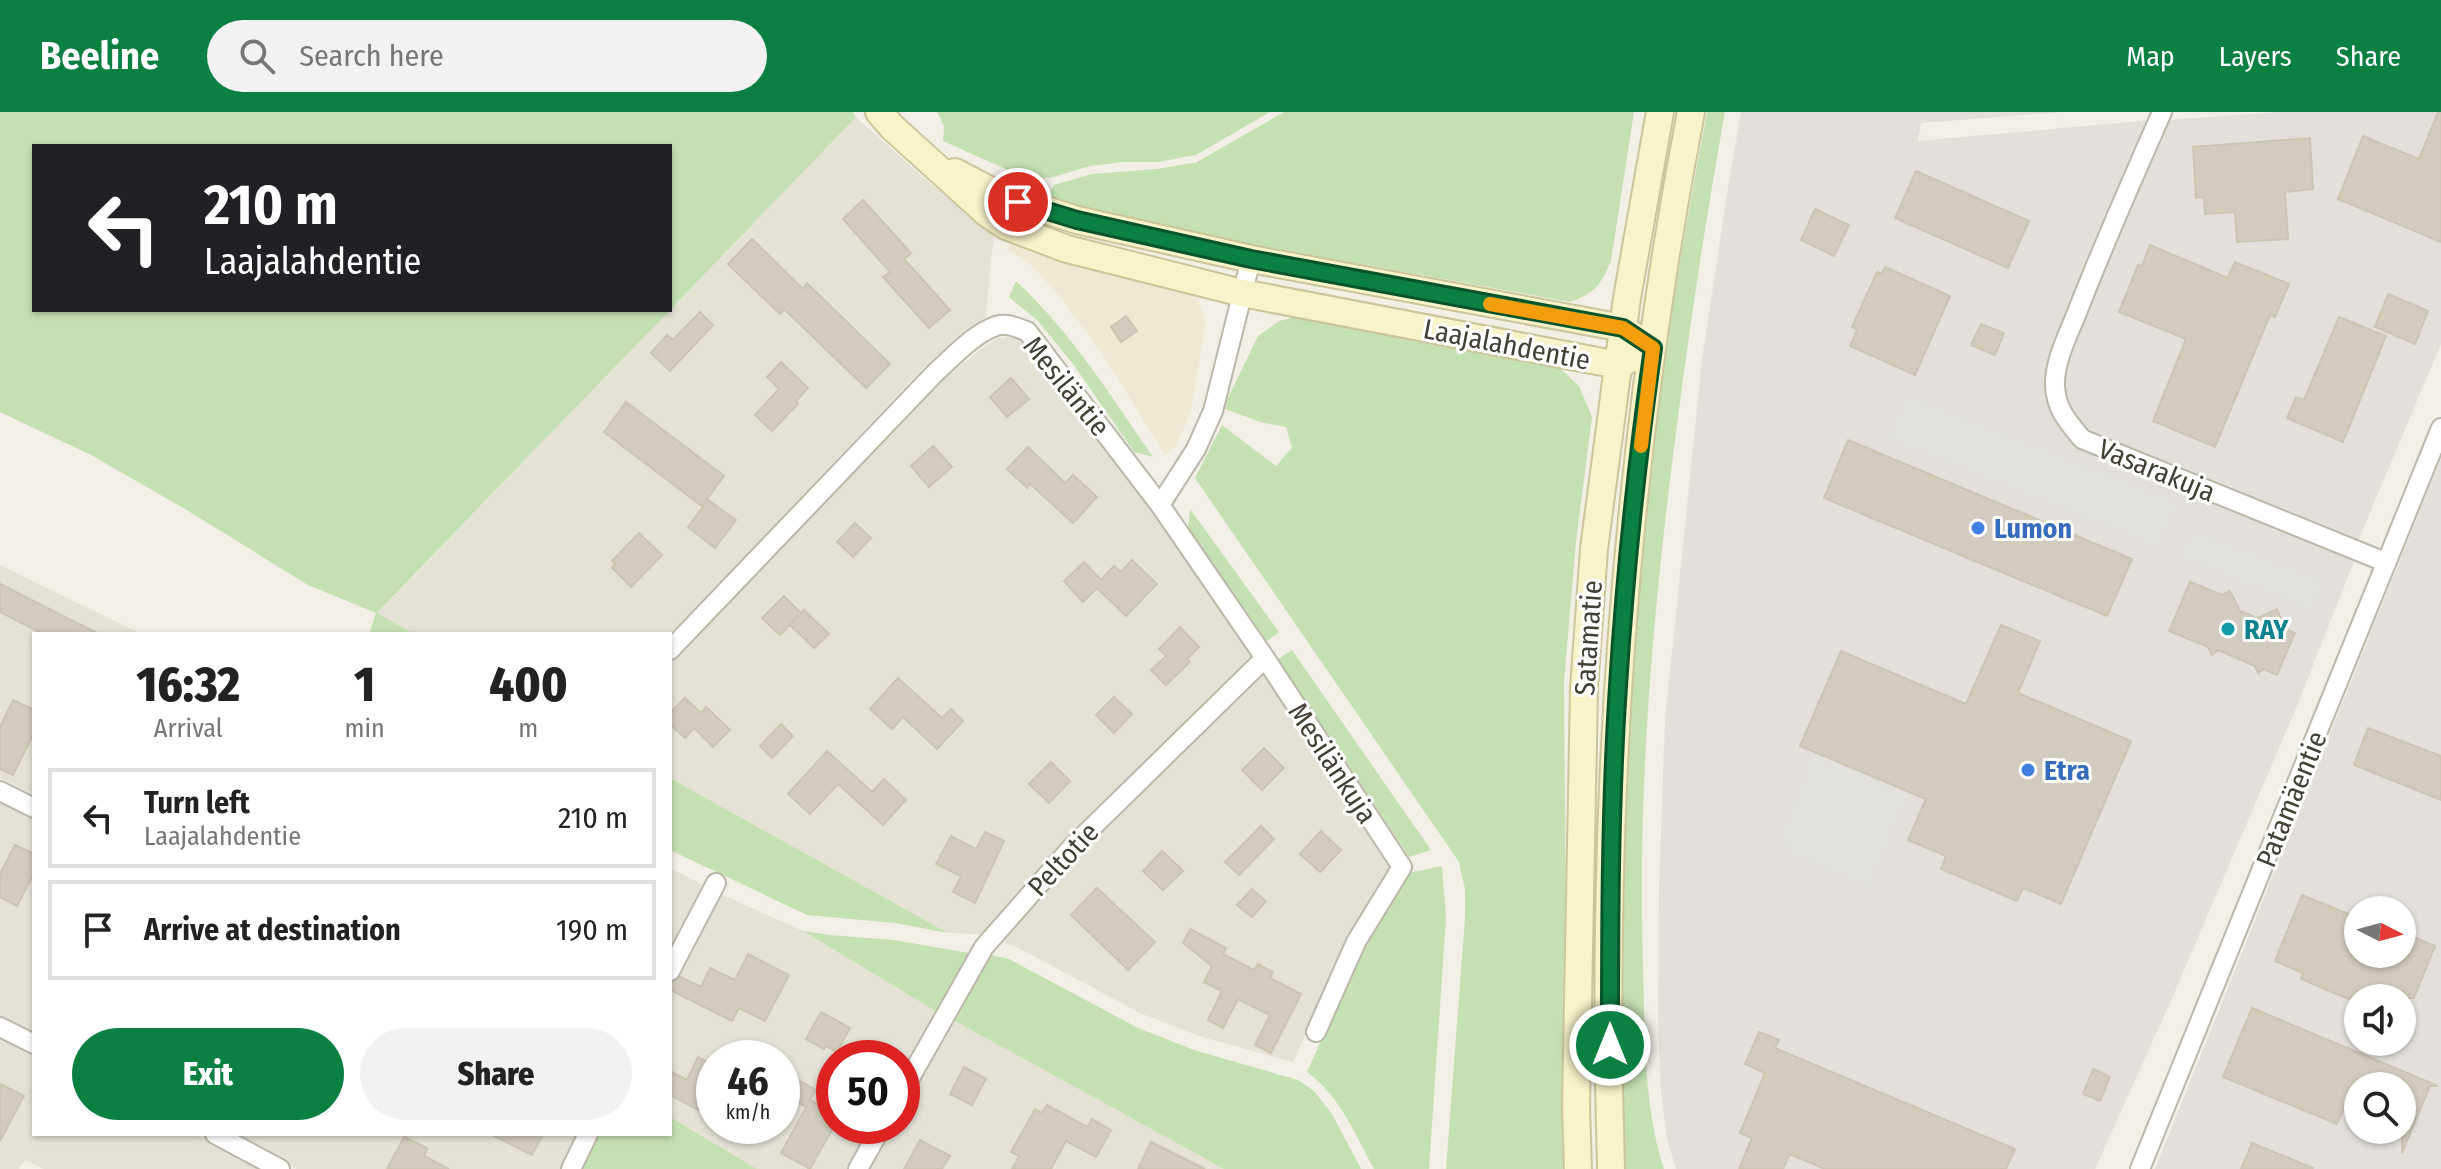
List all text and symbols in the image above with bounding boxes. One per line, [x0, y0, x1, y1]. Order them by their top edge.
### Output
search box [207, 20, 767, 92]
text: Beeline [40, 33, 159, 79]
icon: search [235, 34, 279, 78]
text: Search here [299, 38, 444, 74]
text: Map [2126, 40, 2175, 73]
text: Layers [2219, 40, 2292, 73]
text: Share [2336, 40, 2401, 73]
pin [984, 168, 1052, 236]
text: 210 m [204, 172, 338, 239]
icon: left [72, 176, 176, 280]
icon: arrive [996, 180, 1040, 224]
text: Laajalahdentie [204, 240, 421, 284]
street label: Laajalahdentie [1421, 312, 1593, 377]
street label: Mesiläntie [1016, 330, 1117, 443]
street label: Vasarakuja [2094, 432, 2220, 509]
place label: Lumon [1994, 512, 2072, 545]
marker: Lumon [1969, 519, 1987, 537]
street label: Satamatie [1568, 579, 1609, 697]
place label: RAY [2244, 613, 2289, 646]
marker: RAY [2219, 620, 2237, 638]
text: 16:32 [136, 656, 240, 714]
text: 1 [354, 656, 375, 714]
text: 400 [489, 656, 568, 714]
street label: Mesilänkuja [1281, 697, 1384, 830]
text: Arrival [154, 713, 223, 744]
text: min [344, 713, 385, 744]
text: m [518, 713, 538, 744]
street label: Patamäentie [2249, 726, 2334, 872]
place label: Etra [2044, 754, 2090, 787]
marker: Etra [2019, 761, 2037, 779]
text: Turn left [144, 785, 250, 821]
icon: left [76, 796, 120, 840]
text: 210 m [558, 800, 628, 836]
street label: Peltotie [1021, 816, 1106, 903]
text: Laajalahdentie [144, 821, 301, 852]
north arrow [2344, 896, 2416, 968]
map controls [2344, 896, 2416, 1144]
icon: arrive [76, 908, 120, 952]
text: Arrive at destination [144, 912, 401, 948]
text: 190 m [556, 912, 628, 948]
button: sound [2344, 984, 2416, 1056]
position arrow [1568, 1003, 1652, 1087]
button: Exit [72, 1028, 344, 1120]
button: Share [360, 1028, 632, 1120]
speed limit sign: 50 [816, 1040, 920, 1144]
text: 46 [727, 1058, 769, 1106]
button: search [2344, 1072, 2416, 1144]
text: km/h [726, 1100, 770, 1124]

